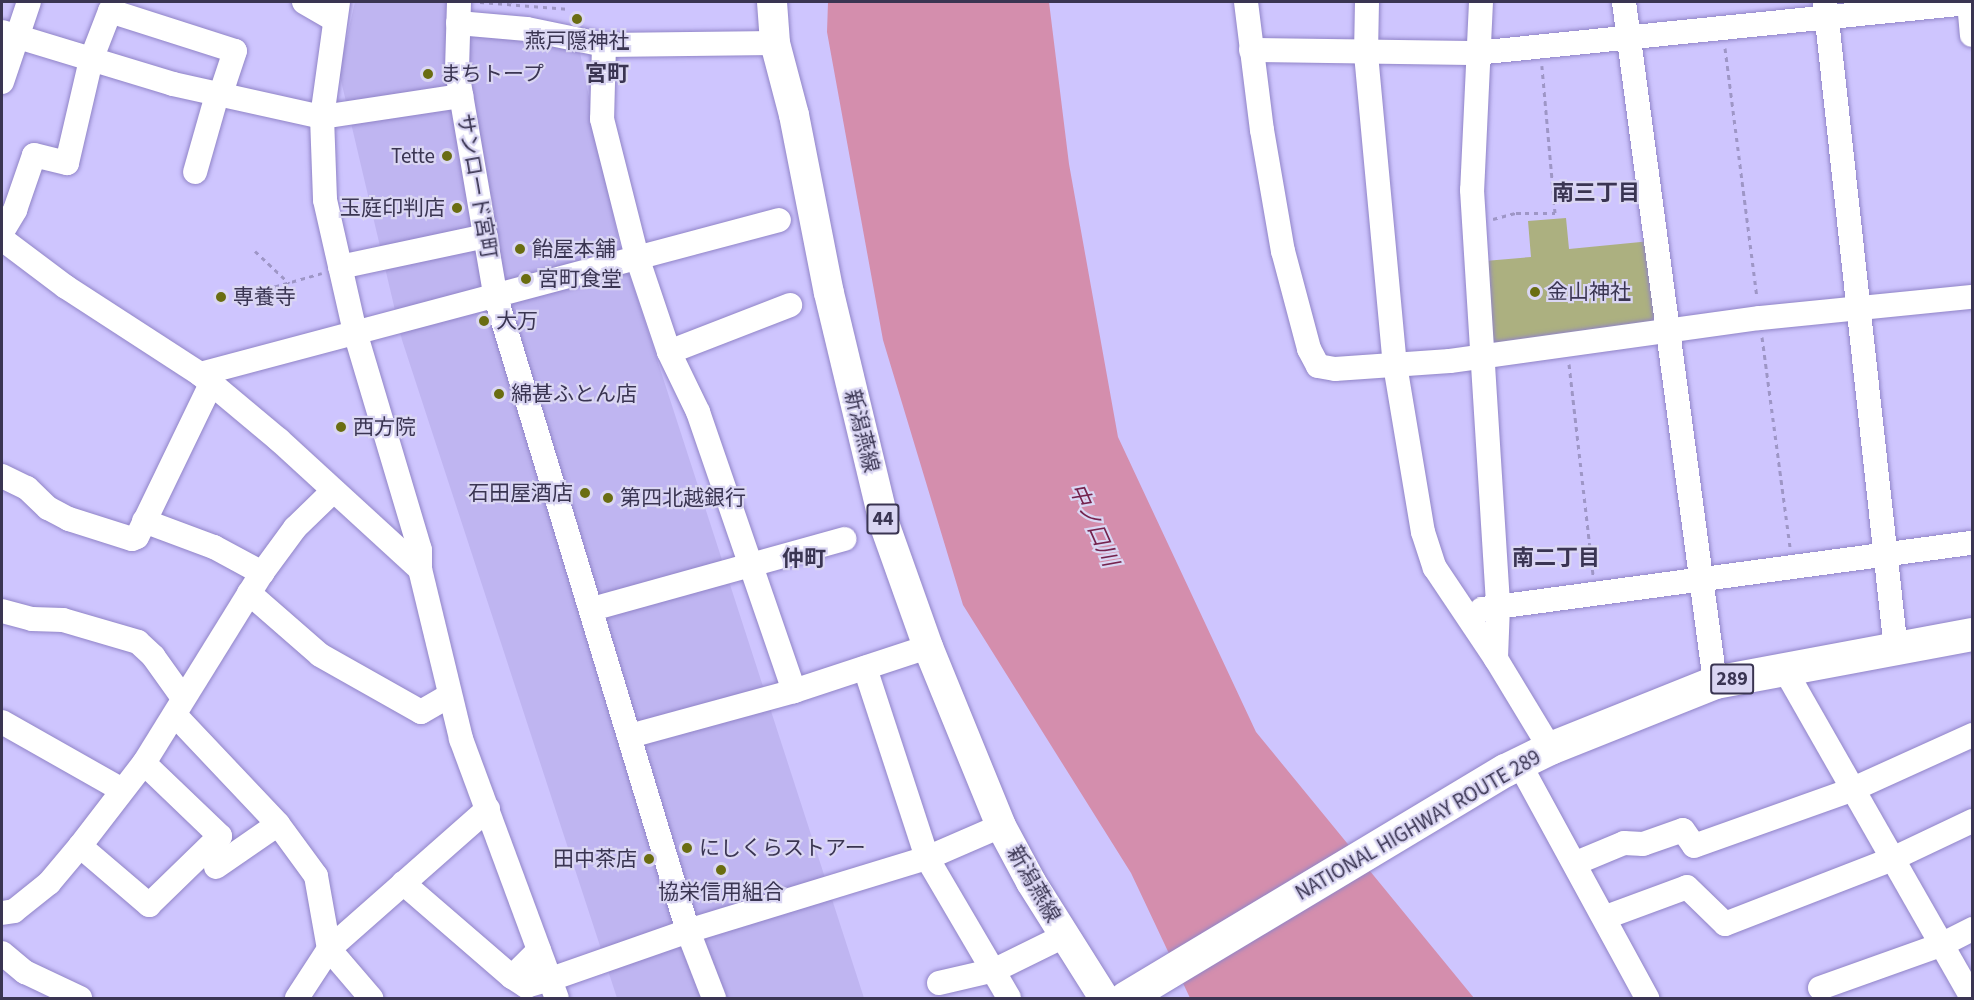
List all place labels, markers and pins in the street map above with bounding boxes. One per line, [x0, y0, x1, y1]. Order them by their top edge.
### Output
marker: 燕戸隠神社 [570, 12, 584, 26]
place label: 燕戸隠神社 [525, 28, 629, 54]
place label: まちトープ [440, 61, 545, 87]
marker: まちトープ [421, 67, 435, 81]
place label: Tette [391, 143, 435, 169]
marker: Tette [440, 149, 454, 163]
place label: 玉庭印判店 [340, 195, 445, 221]
marker: 玉庭印判店 [450, 201, 464, 215]
place label: 飴屋本舗 [532, 236, 616, 262]
marker: 飴屋本舗 [513, 242, 527, 256]
place label: 宮町食堂 [538, 266, 622, 292]
marker: 宮町食堂 [519, 272, 533, 286]
place label: 金山神社 [1547, 279, 1631, 305]
place label: 専養寺 [233, 284, 296, 310]
marker: 金山神社 [1528, 285, 1542, 299]
marker: 専養寺 [214, 290, 228, 304]
place label: 大万 [496, 308, 538, 334]
marker: 大万 [477, 314, 491, 328]
place label: 綿甚ふとん店 [511, 381, 637, 407]
marker: 綿甚ふとん店 [492, 387, 506, 401]
place label: 西方院 [353, 414, 416, 440]
marker: 西方院 [334, 420, 348, 434]
place label: 石田屋酒店 [468, 480, 573, 506]
place label: 第四北越銀行 [620, 485, 746, 511]
marker: 石田屋酒店 [578, 486, 592, 500]
marker: 第四北越銀行 [601, 491, 615, 505]
place label: にしくらストアー [699, 835, 866, 861]
marker: にしくらストアー [680, 841, 694, 855]
place label: 田中茶店 [553, 846, 637, 872]
marker: 田中茶店 [642, 852, 656, 866]
marker: 協栄信用組合 [714, 863, 728, 877]
place label: 協栄信用組合 [658, 879, 784, 905]

